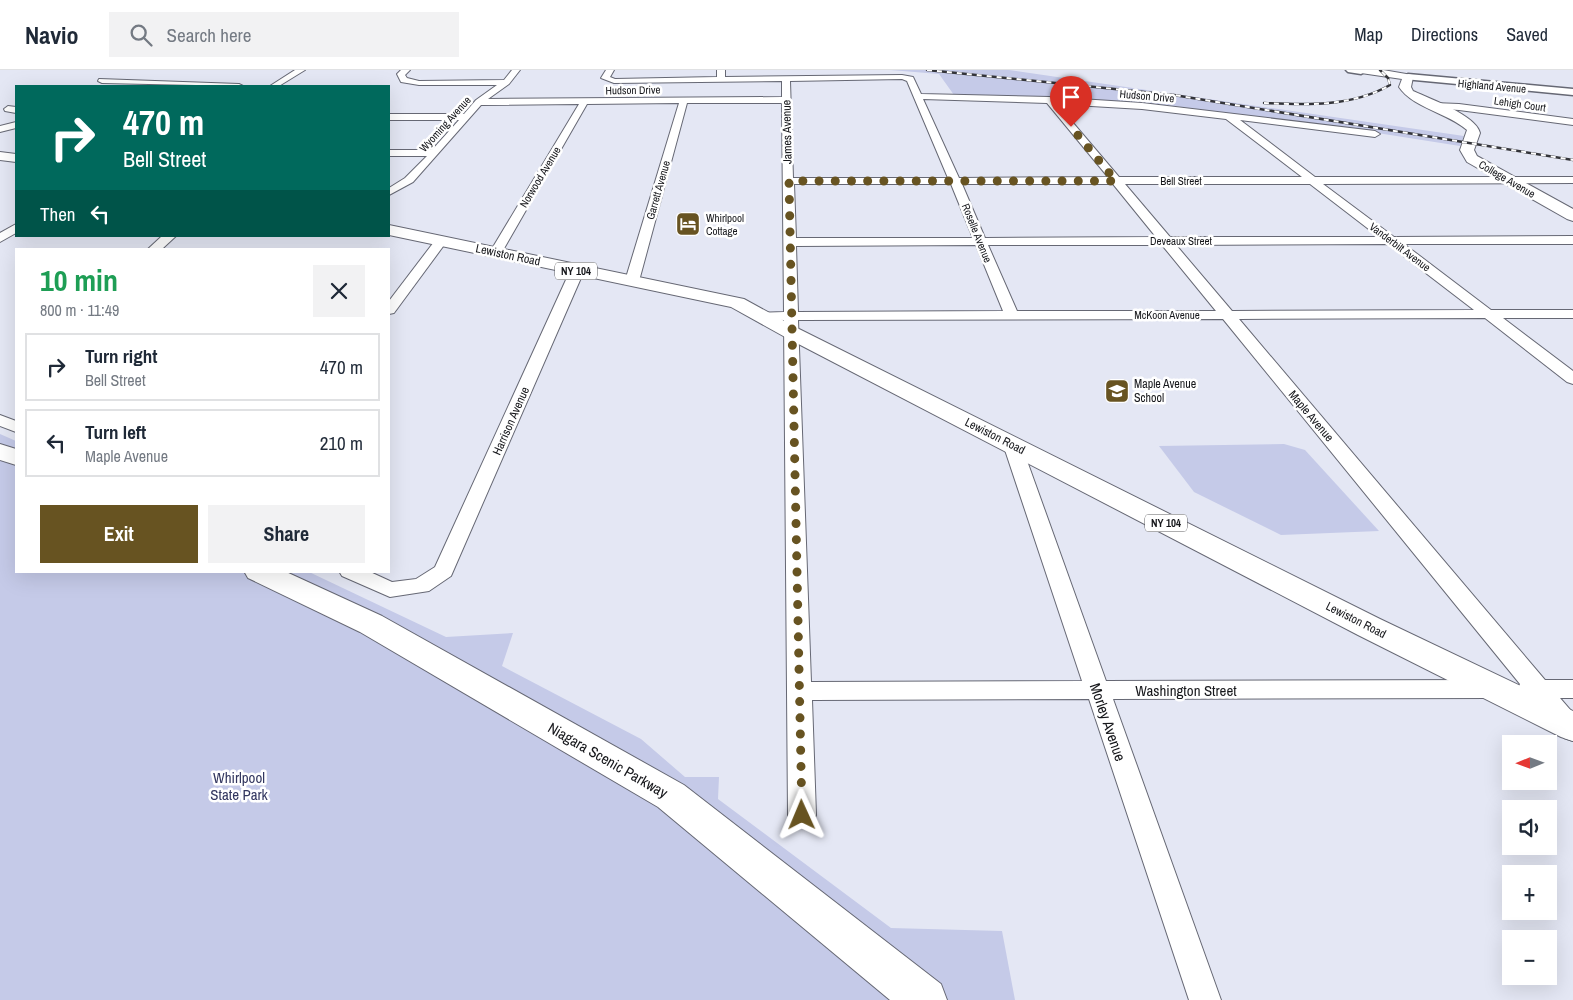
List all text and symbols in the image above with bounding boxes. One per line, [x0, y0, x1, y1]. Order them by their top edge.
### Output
search box [109, 12, 459, 57]
text: Navio [25, 19, 79, 51]
icon: search [127, 21, 155, 49]
text: Search here [167, 22, 251, 48]
text: Map [1354, 22, 1383, 47]
text: Directions [1411, 22, 1478, 47]
text: Saved [1506, 22, 1548, 47]
pin [1050, 76, 1092, 127]
street label: Highland Avenue [1457, 76, 1527, 96]
street label: Hudson Drive [605, 83, 661, 97]
icon: arrive [1057, 83, 1085, 111]
street label: Hudson Drive [1119, 87, 1175, 105]
street label: Wyoming Avenue [416, 93, 474, 155]
street label: Lehigh Court [1493, 93, 1547, 115]
text: 470 m [123, 99, 204, 146]
street label: James Avenue [778, 100, 796, 164]
icon: right [40, 105, 105, 170]
text: Bell Street [123, 144, 206, 174]
street label: Norwood Avenue [516, 144, 564, 210]
street label: College Avenue [1476, 157, 1538, 201]
street label: Garrett Avenue [643, 159, 673, 221]
street label: Bell Street [1160, 174, 1202, 188]
icon: left [86, 200, 114, 228]
text: Then [40, 201, 76, 227]
street label: Roselle Avenue [959, 201, 995, 265]
hotel icon: Whirlpool Cottage [675, 211, 701, 237]
place label: Whirlpool Cottage [706, 211, 744, 238]
street label: Vanderbilt Avenue [1367, 219, 1433, 275]
street label: Deveaux Street [1150, 234, 1213, 248]
street label: Lewiston Road [474, 240, 542, 270]
text: 10 min [40, 260, 118, 300]
road number: NY 104 [555, 262, 597, 280]
button: close [313, 265, 365, 317]
text: 800 m · 11:49 [40, 299, 119, 321]
street label: McKoon Avenue [1134, 308, 1200, 322]
text: Turn right [85, 343, 157, 369]
icon: right [42, 353, 70, 381]
text: 470 m [320, 354, 363, 380]
text: Bell Street [85, 369, 146, 391]
place label: Maple Avenue School [1134, 376, 1196, 406]
school or university icon: Maple Avenue School [1104, 378, 1130, 404]
street label: Harrison Avenue [489, 384, 533, 458]
street label: Maple Avenue [1285, 387, 1337, 445]
street label: Lewiston Road [962, 414, 1028, 458]
text: Turn left [85, 419, 146, 445]
icon: left [42, 429, 70, 457]
text: 210 m [320, 430, 363, 456]
text: Maple Avenue [85, 445, 168, 467]
button: Exit [40, 505, 198, 563]
button: Share [208, 505, 365, 563]
road number: NY 104 [1145, 514, 1187, 532]
street label: Lewiston Road [1323, 598, 1389, 642]
street label: Morley Avenue [1085, 680, 1131, 764]
street label: Washington Street [1135, 680, 1237, 701]
street label: Niagara Scenic Parkway [544, 717, 673, 803]
north arrow [1502, 735, 1558, 790]
map controls [1502, 735, 1557, 985]
park label: Whirlpool State Park [210, 767, 269, 805]
position arrow [775, 788, 827, 840]
button: sound [1502, 800, 1557, 855]
button: + [1502, 865, 1557, 920]
button: − [1502, 930, 1557, 985]

